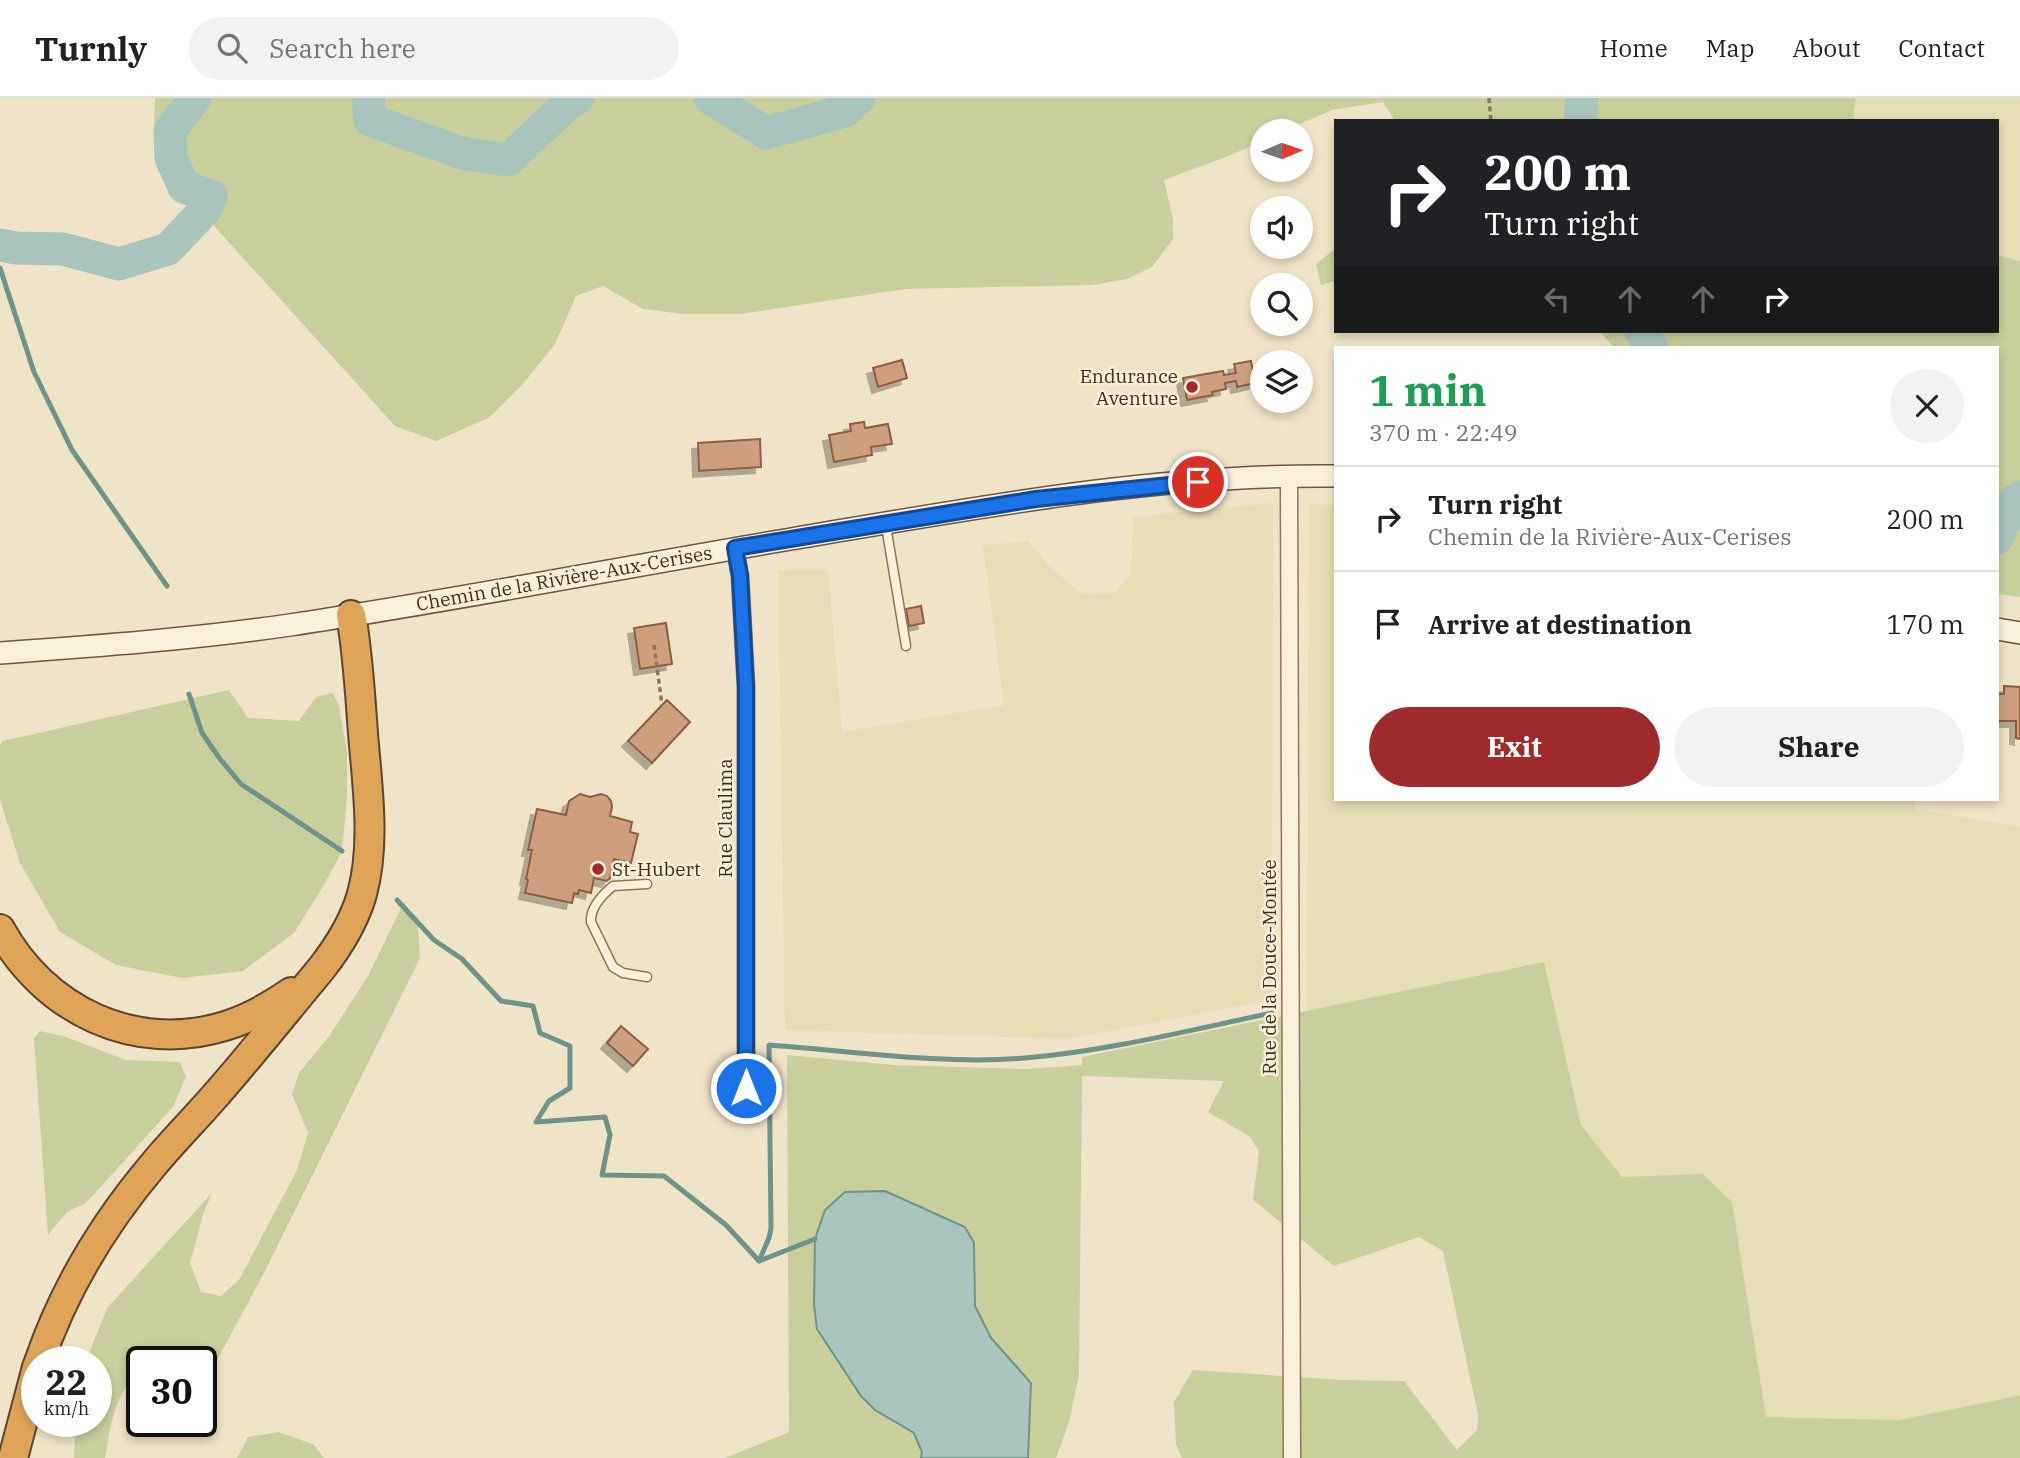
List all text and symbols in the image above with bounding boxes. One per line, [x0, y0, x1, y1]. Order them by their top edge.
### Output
search box [189, 17, 679, 80]
text: Turnly [35, 27, 147, 70]
icon: search [213, 29, 251, 67]
text: Search here [269, 31, 416, 65]
text: Home [1600, 32, 1668, 64]
text: Map [1706, 32, 1754, 64]
text: About [1792, 32, 1860, 64]
text: Contact [1898, 32, 1985, 64]
north arrow [1250, 119, 1312, 182]
map controls [1250, 119, 1313, 413]
text: 200 m [1484, 140, 1631, 203]
icon: right [1369, 147, 1460, 238]
button: sound [1250, 196, 1313, 259]
text: Turn right [1484, 202, 1639, 244]
button: search [1250, 273, 1313, 336]
icon: left [1538, 280, 1576, 318]
icon: ahead [1611, 280, 1649, 318]
icon: ahead [1684, 280, 1722, 318]
icon: right [1757, 280, 1795, 318]
button: layers [1250, 350, 1313, 413]
text: 1 min [1369, 363, 1487, 418]
place label: Endurance Aventure [1080, 364, 1178, 410]
button: close [1890, 369, 1964, 443]
marker: Endurance Aventure [1184, 379, 1200, 395]
text: 370 m · 22:49 [1369, 417, 1518, 447]
pin [1168, 452, 1228, 512]
icon: arrive [1179, 463, 1217, 501]
text: Turn right [1428, 487, 1562, 521]
icon: right [1369, 500, 1407, 538]
text: 200 m [1886, 502, 1964, 536]
text: Chemin de la Rivière-Aux-Cerises [1428, 521, 1791, 551]
street label: Chemin de la Rivière-Aux-Cerises [414, 540, 714, 616]
icon: arrive [1369, 605, 1407, 643]
text: Arrive at destination [1428, 607, 1692, 641]
text: 170 m [1886, 607, 1964, 641]
button: Exit [1369, 707, 1660, 787]
button: Share [1674, 707, 1964, 787]
street label: Rue Claulima [713, 758, 737, 878]
place label: St-Hubert [612, 857, 701, 881]
street label: Rue de la Douce-Montée [1257, 859, 1281, 1075]
marker: St-Hubert [590, 861, 606, 877]
position arrow [709, 1051, 783, 1125]
speed limit sign: 30 [126, 1346, 217, 1437]
text: 22 [45, 1359, 88, 1405]
text: km/h [44, 1397, 89, 1420]

